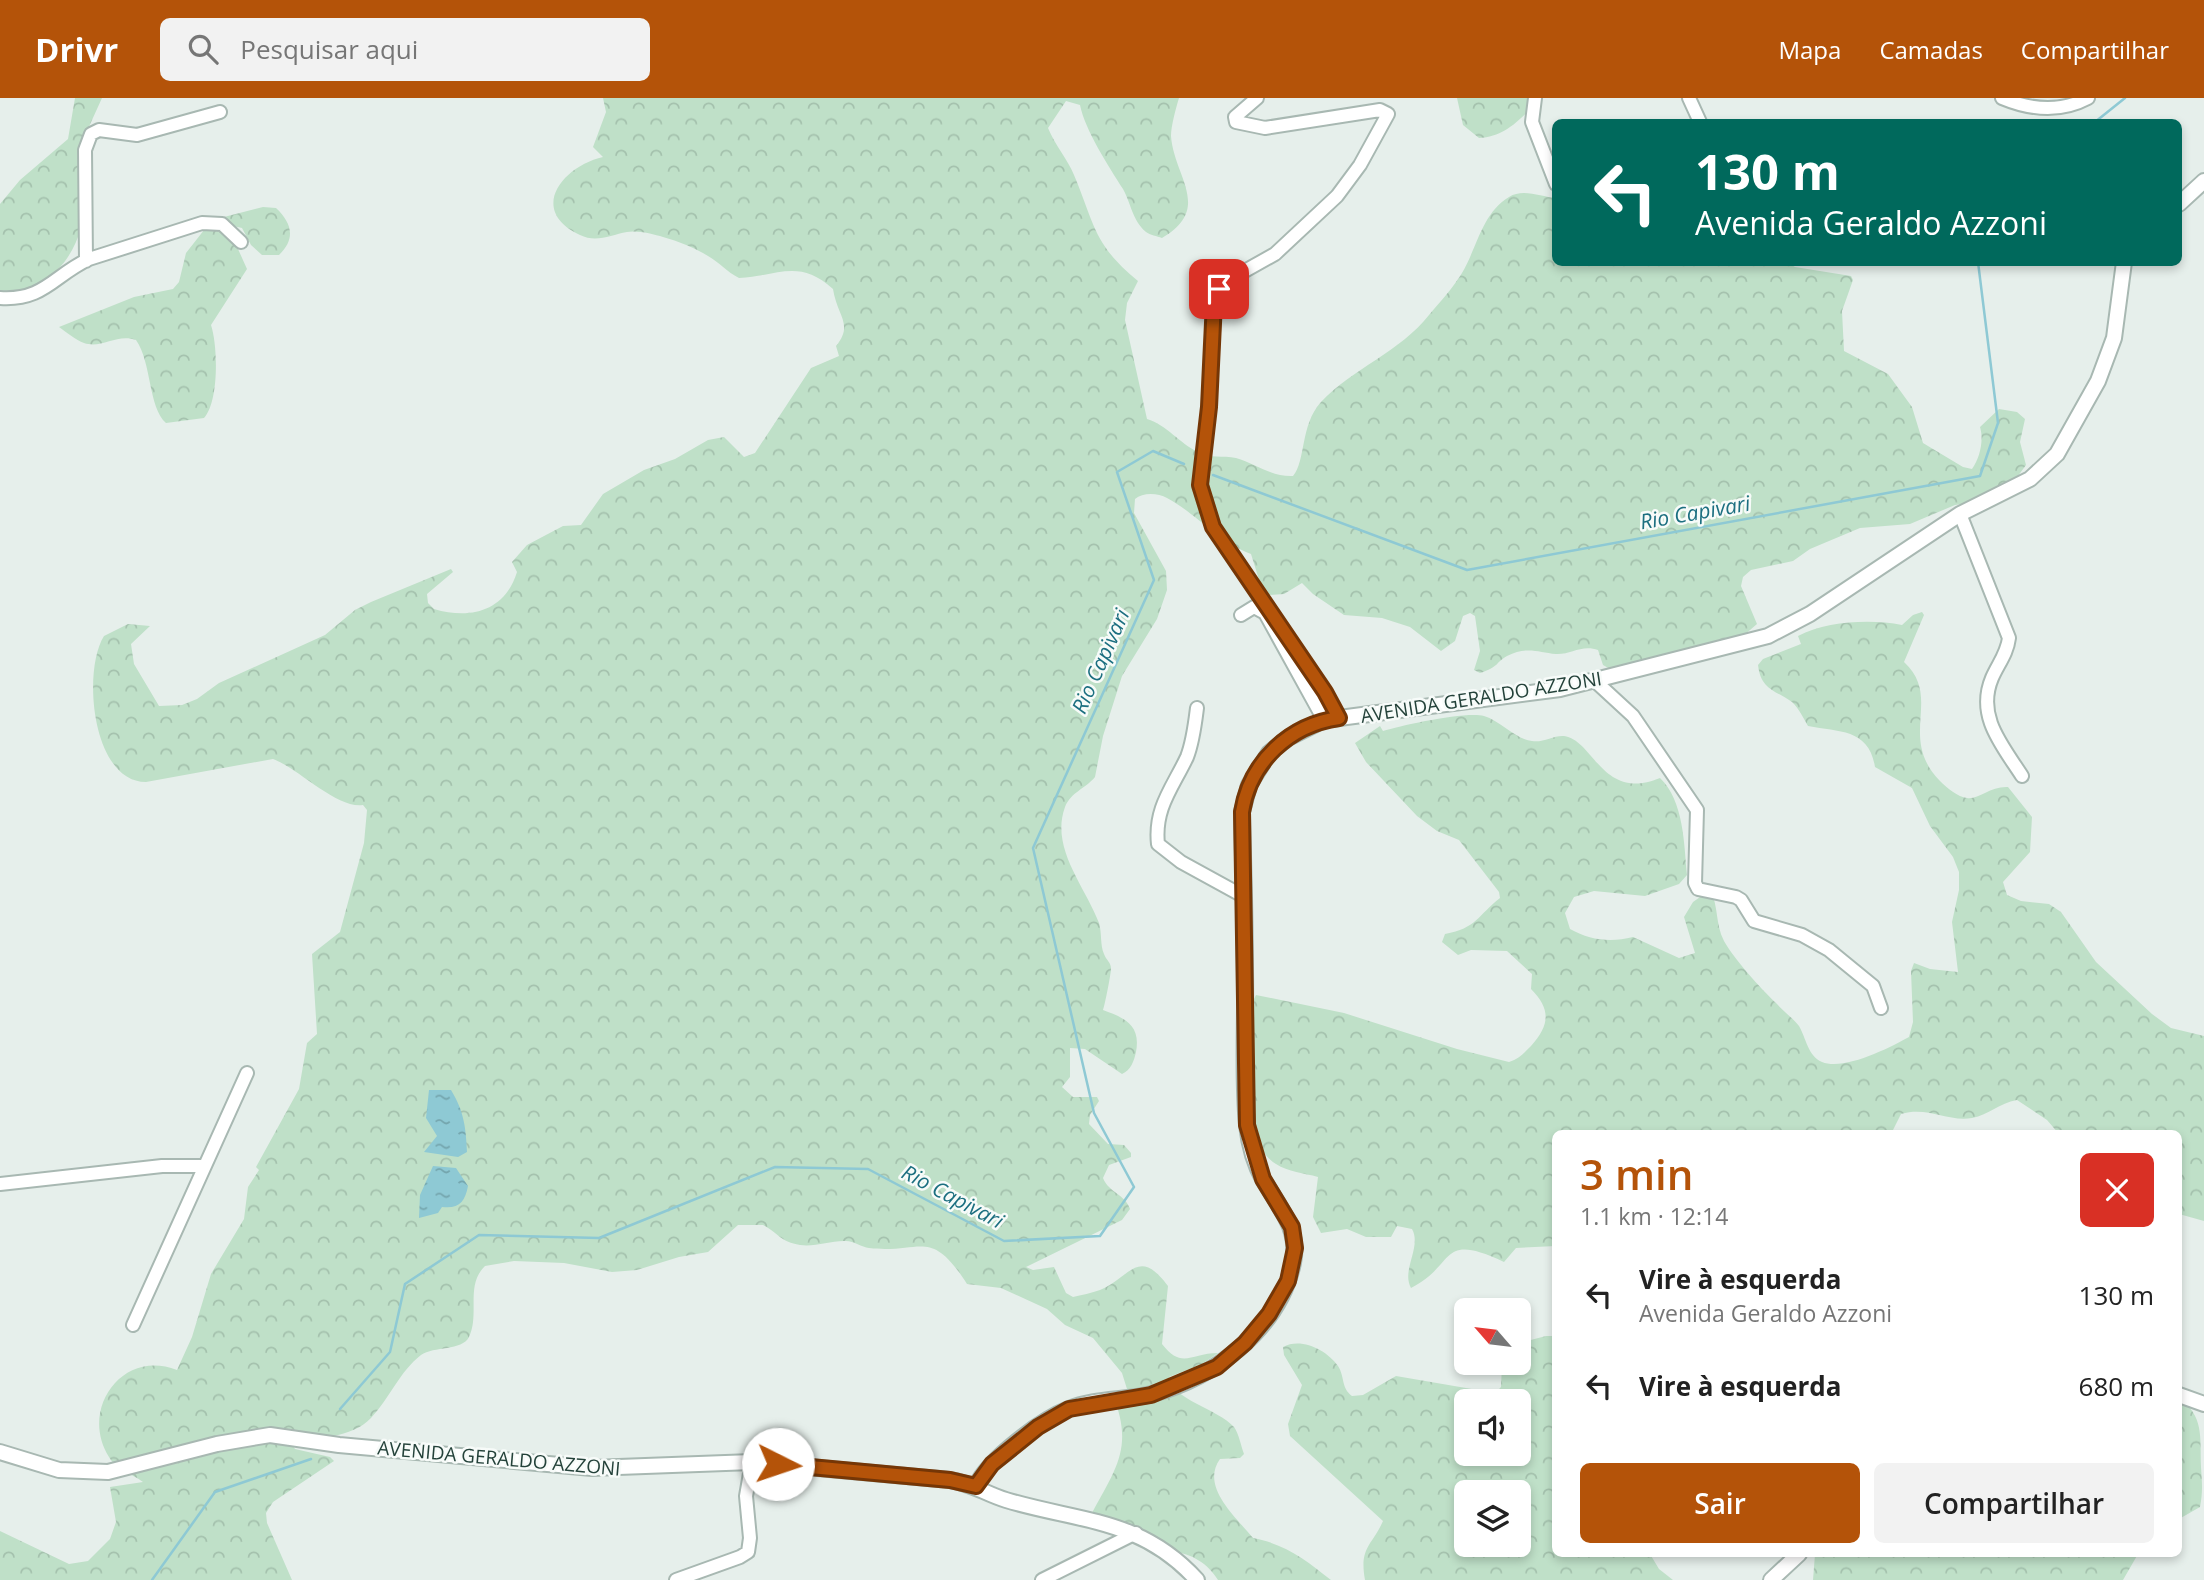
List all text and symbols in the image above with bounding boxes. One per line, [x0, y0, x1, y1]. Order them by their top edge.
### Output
search box [160, 18, 650, 81]
text: Drivr [35, 27, 118, 72]
icon: search [184, 30, 222, 68]
text: Pesquisar aqui [240, 31, 418, 67]
text: Mapa [1778, 33, 1841, 66]
text: Camadas [1879, 33, 1983, 66]
text: Compartilhar [2021, 33, 2169, 66]
text: 130 m [1695, 138, 1840, 204]
icon: left [1580, 147, 1671, 238]
text: Avenida Geraldo Azzoni [1695, 201, 2047, 244]
pin [1189, 259, 1249, 319]
icon: arrive [1200, 270, 1238, 308]
water label: Rio Capivari [1638, 488, 1753, 535]
water label: Rio Capivari [1065, 604, 1136, 718]
street label: AVENIDA GERALDO AZZONI [1358, 665, 1604, 729]
text: 3 min [1580, 1145, 1693, 1202]
button: close [2080, 1153, 2154, 1227]
water label: Rio Capivari [897, 1157, 1009, 1235]
text: 1.1 km · 12:14 [1580, 1200, 1728, 1232]
text: Vire à esquerda [1639, 1261, 1841, 1297]
icon: left [1580, 1276, 1618, 1314]
text: 130 m [2079, 1277, 2154, 1313]
text: Avenida Geraldo Azzoni [1639, 1297, 1892, 1329]
north arrow [1454, 1298, 1531, 1376]
map controls [1454, 1298, 1531, 1557]
icon: left [1580, 1367, 1618, 1405]
text: Vire à esquerda [1639, 1368, 1841, 1404]
text: 680 m [2079, 1368, 2154, 1404]
button: sound [1454, 1389, 1531, 1466]
position arrow [741, 1427, 815, 1501]
street label: AVENIDA GERALDO AZZONI [376, 1434, 622, 1482]
button: Sair [1580, 1463, 1860, 1543]
button: Compartilhar [1874, 1463, 2154, 1543]
button: layers [1454, 1480, 1531, 1557]

